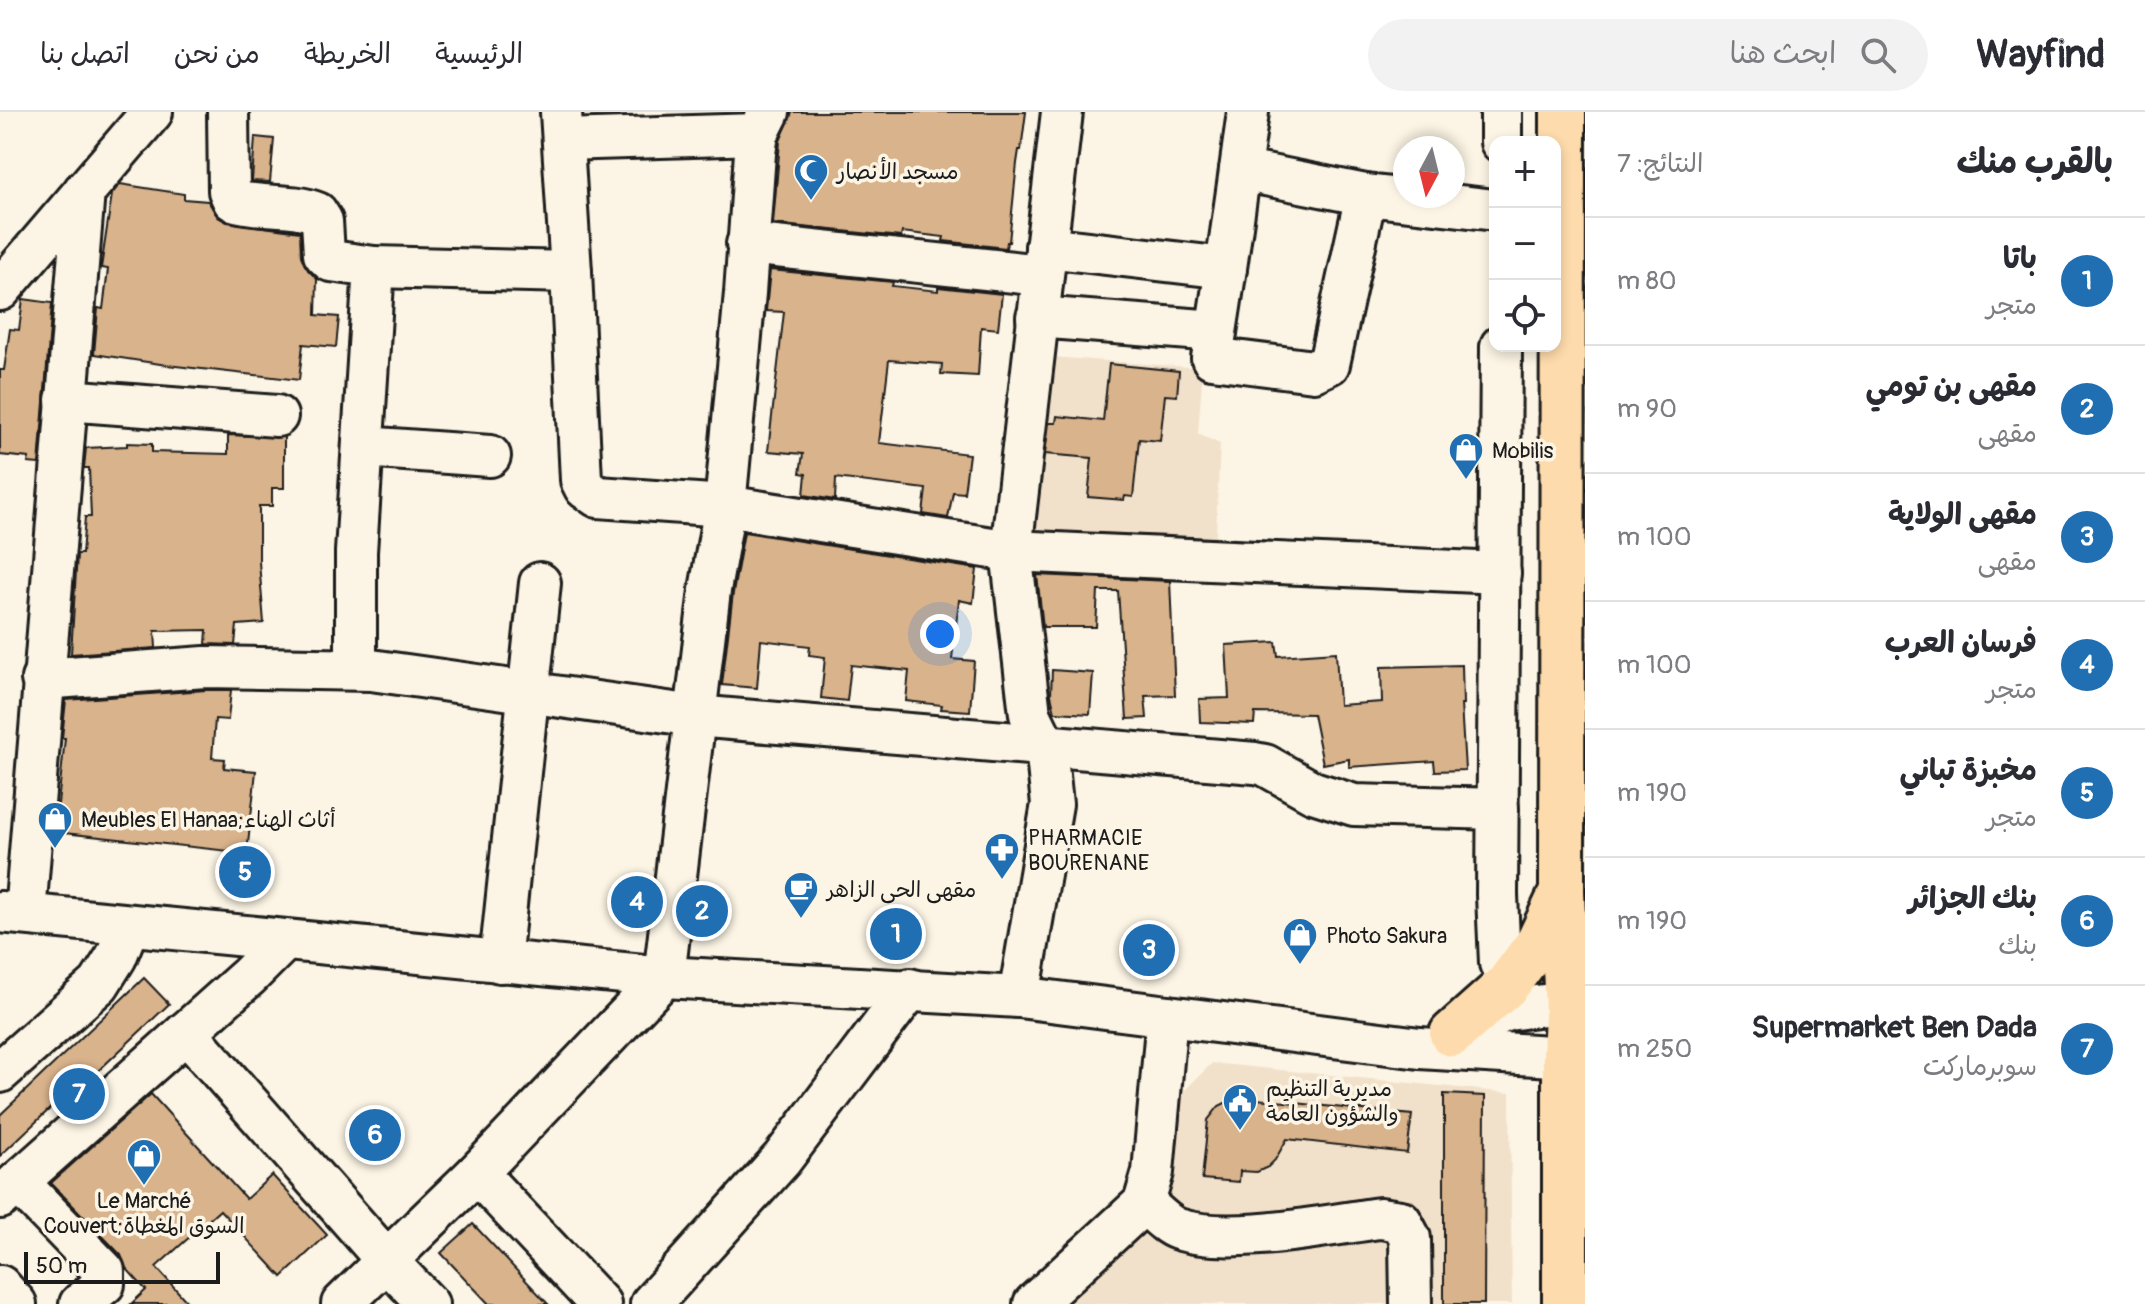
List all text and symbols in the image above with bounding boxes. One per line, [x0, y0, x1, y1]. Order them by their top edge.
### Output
search box [1368, 19, 1928, 91]
text: Wayfind [1976, 31, 2105, 79]
icon: search [1856, 33, 1900, 77]
text: ابحث هنا [1730, 35, 1836, 72]
text: اتصل بنا [40, 37, 130, 72]
text: من نحن [174, 37, 260, 72]
text: الخريطة [304, 37, 391, 72]
text: الرئيسية [435, 37, 523, 72]
north arrow [1393, 136, 1465, 208]
map controls [1489, 136, 1561, 352]
button: + [1489, 136, 1561, 208]
text: بالقرب منك [1957, 141, 2113, 184]
text: النتائج: 7 [1617, 148, 1703, 180]
mosque icon: مسجد الأنصار [792, 152, 830, 202]
place label: مسجد الأنصار [835, 156, 959, 186]
button: − [1489, 208, 1561, 280]
text: باتا [2003, 240, 2037, 277]
text: 80 m [1617, 265, 1677, 297]
text: 1 [2082, 265, 2092, 297]
button: locate [1489, 280, 1561, 352]
text: متجر [1986, 290, 2037, 322]
text: مقهى بن تومي [1865, 368, 2037, 405]
text: 90 m [1617, 393, 1677, 425]
text: 2 [2080, 393, 2094, 425]
text: مقهى [1978, 418, 2037, 450]
shop icon: Mobilis [1447, 431, 1485, 481]
place label: Mobilis [1492, 437, 1554, 465]
text: مقهى الولاية [1888, 496, 2037, 533]
text: 100 m [1617, 521, 1691, 553]
text: 3 [2080, 521, 2094, 553]
text: مقهى [1978, 546, 2037, 578]
your location [920, 614, 960, 654]
text: فرسان العرب [1885, 624, 2037, 661]
text: 100 m [1617, 649, 1691, 681]
text: 4 [2079, 649, 2095, 681]
text: متجر [1986, 674, 2037, 706]
text: مخبزة تباني [1900, 752, 2037, 789]
text: 190 m [1617, 777, 1687, 809]
text: 5 [2080, 777, 2094, 809]
shop icon: Meubles El Hanaa;أثاث الهناء [36, 800, 74, 850]
text: متجر [1986, 802, 2037, 834]
place label: Meubles El Hanaa;أثاث الهناء [81, 806, 336, 834]
place label: PHARMACIE BOURENANE [1028, 824, 1149, 877]
pharmacy icon: PHARMACIE BOURENANE [983, 831, 1021, 881]
pin: 5 [219, 842, 271, 902]
cafe icon: مقهى الحي الزاهر [782, 870, 820, 920]
pin: 4 [611, 872, 663, 932]
place label: مقهى الحي الزاهر [825, 876, 976, 909]
text: بنك الجزائر [1909, 880, 2037, 917]
pin: 2 [676, 881, 728, 941]
pin: 1 [870, 904, 922, 964]
text: 190 m [1617, 905, 1687, 937]
text: 6 [2079, 905, 2095, 937]
shop icon: Photo Sakura [1281, 916, 1319, 966]
pin: 3 [1123, 920, 1175, 980]
place label: Photo Sakura [1326, 922, 1447, 950]
text: بنك [1998, 930, 2037, 962]
text: Supermarket Ben Dada [1751, 1009, 2037, 1046]
text: 250 m [1617, 1033, 1692, 1065]
text: 7 [2080, 1033, 2094, 1065]
text: سوبرماركت [1923, 1051, 2037, 1083]
pin: 7 [53, 1064, 105, 1124]
place label: مديرية التنظيم والشؤون العامة [1266, 1075, 1399, 1128]
public building icon: مديرية التنظيم والشؤون العامة [1221, 1082, 1259, 1132]
pin: 6 [349, 1105, 401, 1165]
shop icon: Le Marché Couvert;السوق المغطاة [125, 1137, 163, 1187]
place label: Le Marché Couvert;السوق المغطاة [43, 1187, 245, 1240]
scale bar [24, 1248, 220, 1284]
text: 50 m [36, 1252, 87, 1280]

